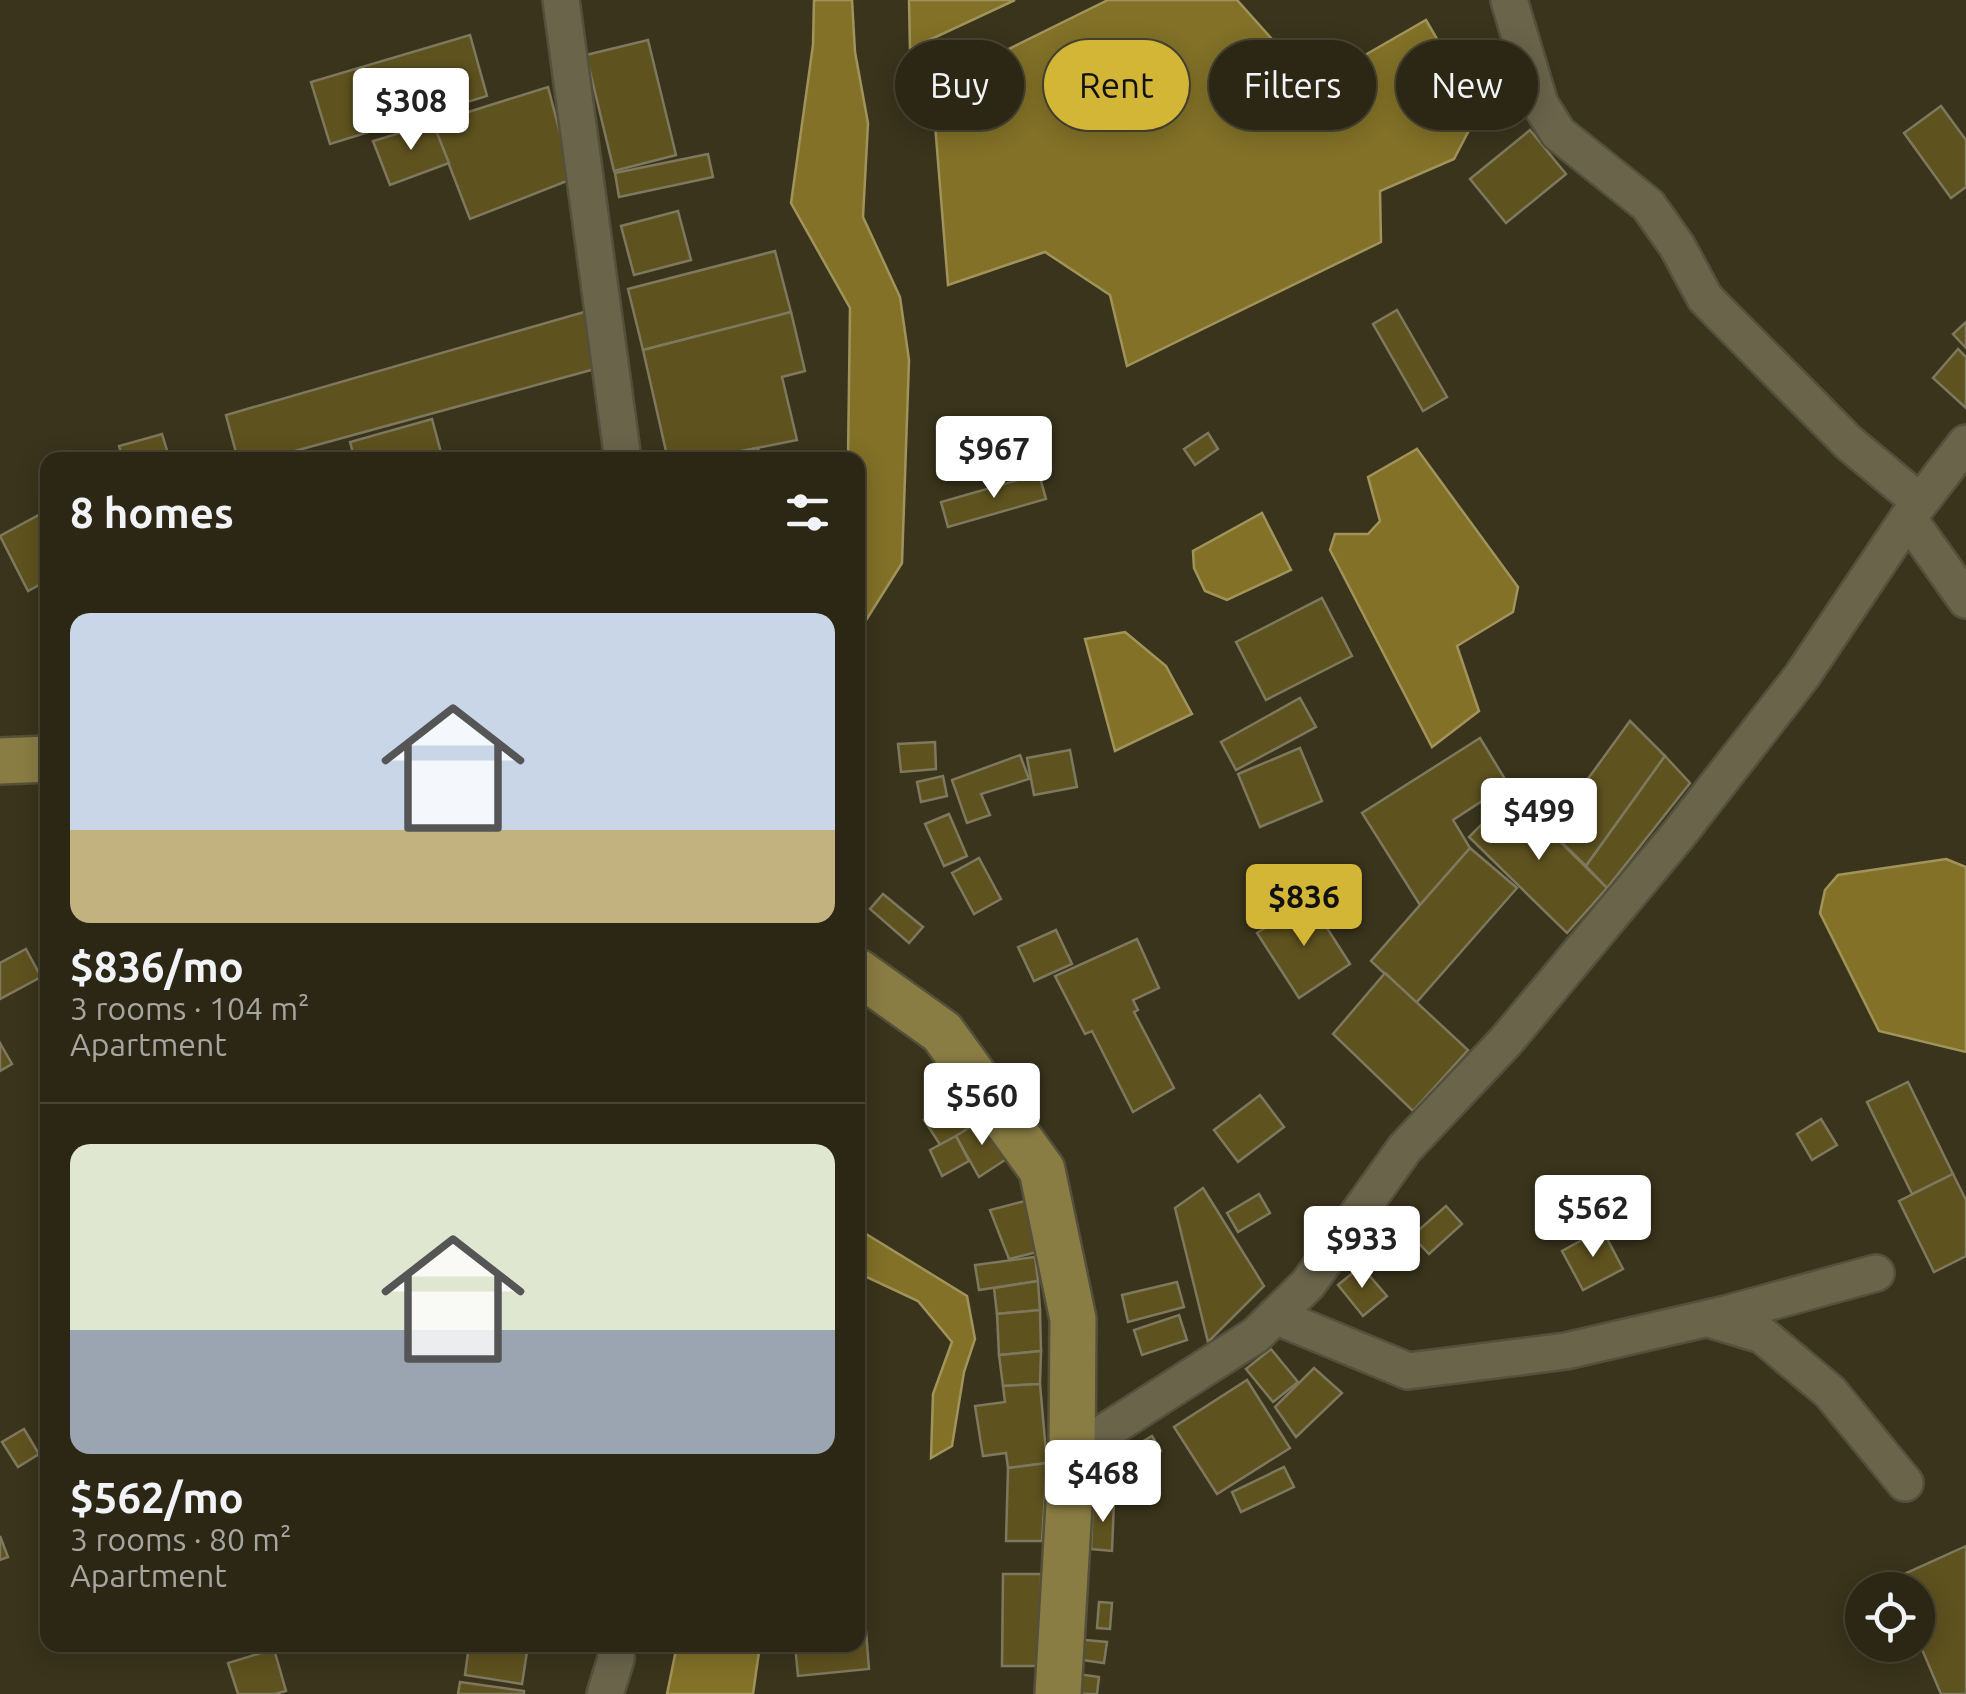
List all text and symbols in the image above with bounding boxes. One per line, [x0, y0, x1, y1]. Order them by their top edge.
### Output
chip: Buy [895, 40, 1024, 130]
chip: Rent [1044, 40, 1189, 130]
chip: Filters [1209, 40, 1376, 130]
chip: New [1396, 40, 1538, 130]
pin: $308 [352, 68, 470, 153]
text: $308 [375, 82, 447, 118]
pin: $967 [935, 416, 1053, 501]
text: $967 [958, 430, 1030, 466]
icon: filters [780, 485, 835, 540]
text: 8 homes [70, 489, 234, 536]
icon: home [363, 678, 543, 858]
pin: $499 [1480, 778, 1598, 863]
text: $499 [1503, 792, 1575, 828]
pin: $836 [1245, 864, 1363, 949]
text: $836 [1268, 878, 1340, 914]
text: $836/mo [70, 943, 244, 990]
text: 3 rooms · 104 m² [70, 990, 310, 1026]
text: Apartment [70, 1026, 227, 1062]
pin: $560 [923, 1063, 1041, 1148]
text: $560 [946, 1077, 1018, 1113]
pin: $562 [1534, 1175, 1652, 1260]
text: $562 [1557, 1189, 1629, 1225]
pin: $933 [1303, 1206, 1421, 1291]
icon: home [363, 1209, 543, 1389]
text: $933 [1326, 1220, 1398, 1256]
pin: $468 [1044, 1440, 1162, 1525]
text: $468 [1067, 1454, 1139, 1490]
text: $562/mo [70, 1474, 244, 1521]
text: 3 rooms · 80 m² [70, 1521, 291, 1557]
text: Apartment [70, 1557, 227, 1593]
map controls [1845, 1572, 1935, 1662]
button: locate [1845, 1572, 1935, 1662]

